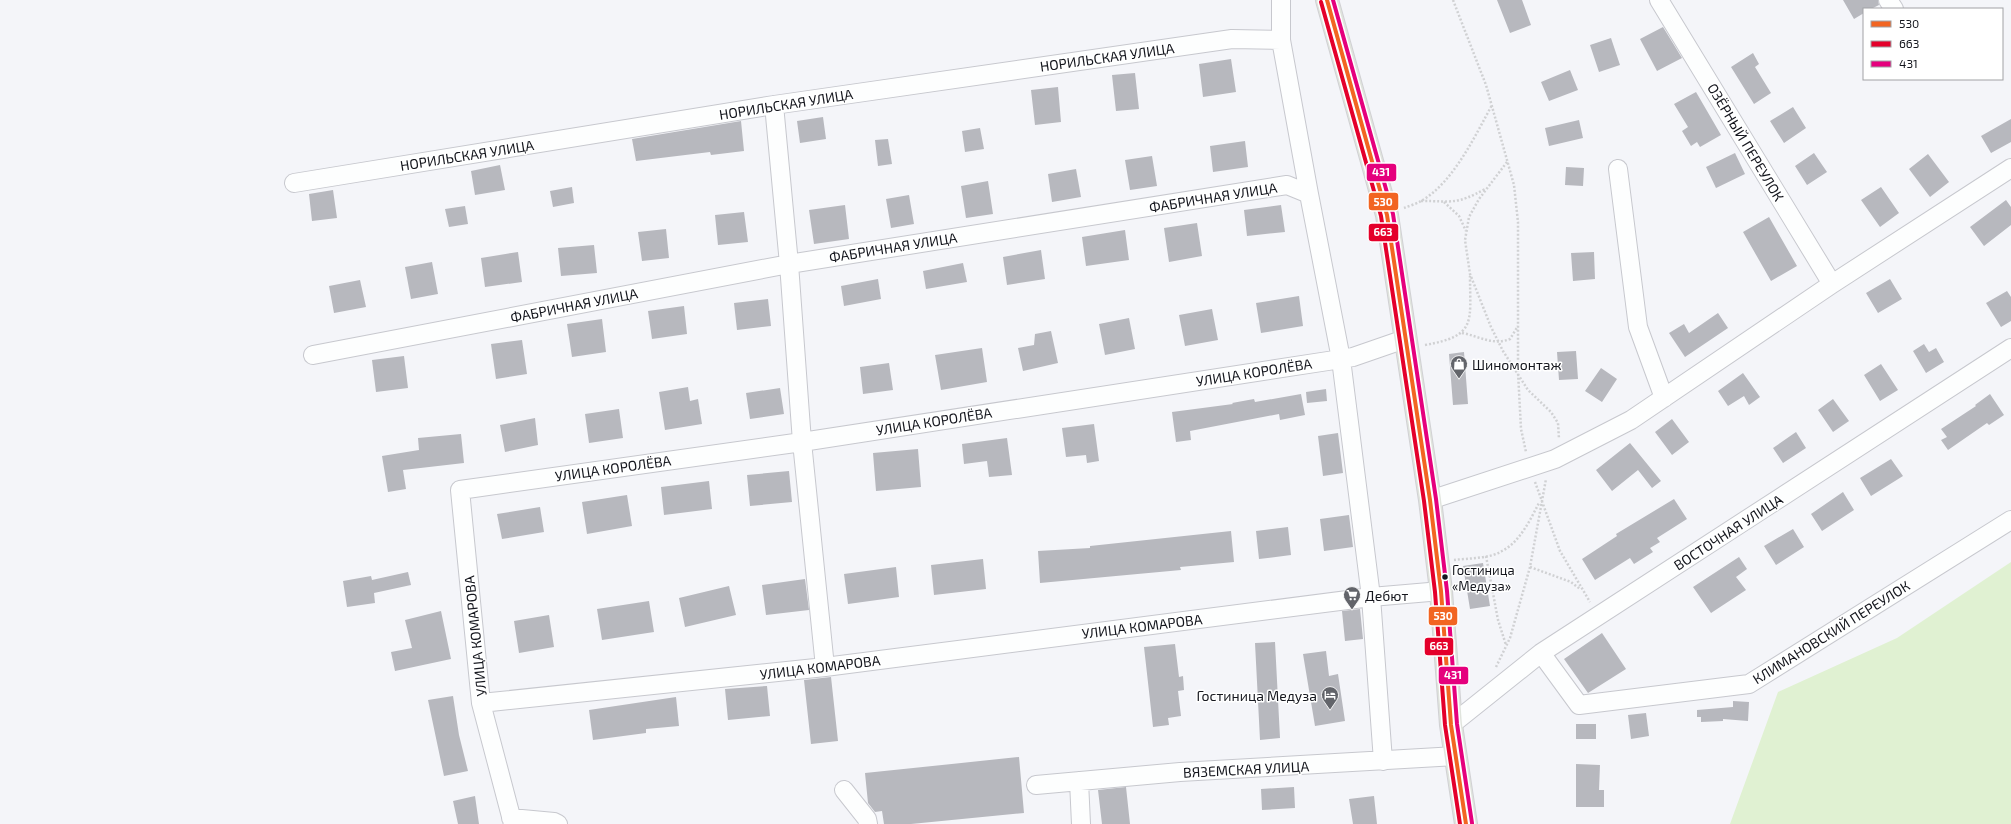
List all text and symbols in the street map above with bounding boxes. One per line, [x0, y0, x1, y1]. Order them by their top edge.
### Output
legend [1863, 8, 2003, 80]
text: 530 [1899, 16, 1919, 30]
text: 663 [1899, 36, 1919, 50]
street label: НОРИЛЬСКАЯ УЛИЦА [1039, 39, 1175, 75]
text: 431 [1899, 56, 1918, 70]
street label: ОЗЁРНЫЙ ПЕРЕУЛОК [1704, 80, 1788, 204]
street label: НОРИЛЬСКАЯ УЛИЦА [718, 85, 854, 123]
street label: НОРИЛЬСКАЯ УЛИЦА [399, 136, 535, 174]
line badge: 431 [1366, 163, 1397, 182]
text: 431 [1372, 165, 1390, 178]
street label: ФАБРИЧНАЯ УЛИЦА [1148, 178, 1279, 216]
line badge: 530 [1368, 192, 1399, 211]
text: 530 [1373, 195, 1393, 208]
line badge: 663 [1368, 223, 1399, 242]
text: 663 [1373, 225, 1393, 238]
street label: ФАБРИЧНАЯ УЛИЦА [828, 228, 959, 266]
street label: ФАБРИЧНАЯ УЛИЦА [509, 284, 639, 326]
street label: УЛИЦА КОРОЛЁВА [1195, 354, 1313, 390]
shop icon: Шиномонтаж [1449, 354, 1469, 379]
place label: Шиномонтаж [1472, 356, 1562, 373]
street label: УЛИЦА КОРОЛЁВА [875, 403, 993, 439]
street label: УЛИЦА КОРОЛЁВА [554, 451, 672, 485]
street label: ВОСТОЧНАЯ УЛИЦА [1670, 490, 1786, 574]
place label: Гостиница «Медуза» [1452, 562, 1515, 594]
marker: Гостиница «Медуза» [1440, 572, 1450, 582]
street label: УЛИЦА КОМАРОВА [460, 575, 490, 697]
street label: КЛИМАНОВСКИЙ ПЕРЕУЛОК [1749, 577, 1913, 687]
supermarket icon: Дебют [1342, 585, 1362, 610]
place label: Дебют [1365, 587, 1408, 604]
line badge: 530 [1428, 606, 1458, 626]
text: 530 [1433, 609, 1453, 622]
street label: УЛИЦА КОМАРОВА [1081, 610, 1203, 642]
line badge: 663 [1424, 637, 1454, 656]
text: 663 [1429, 639, 1449, 652]
street label: УЛИЦА КОМАРОВА [759, 651, 881, 683]
line badge: 431 [1438, 666, 1469, 685]
text: 431 [1444, 668, 1462, 681]
hotel icon: Гостиница Медуза [1320, 685, 1340, 710]
place label: Гостиница Медуза [1197, 687, 1317, 704]
street label: ВЯЗЕМСКАЯ УЛИЦА [1182, 757, 1310, 781]

